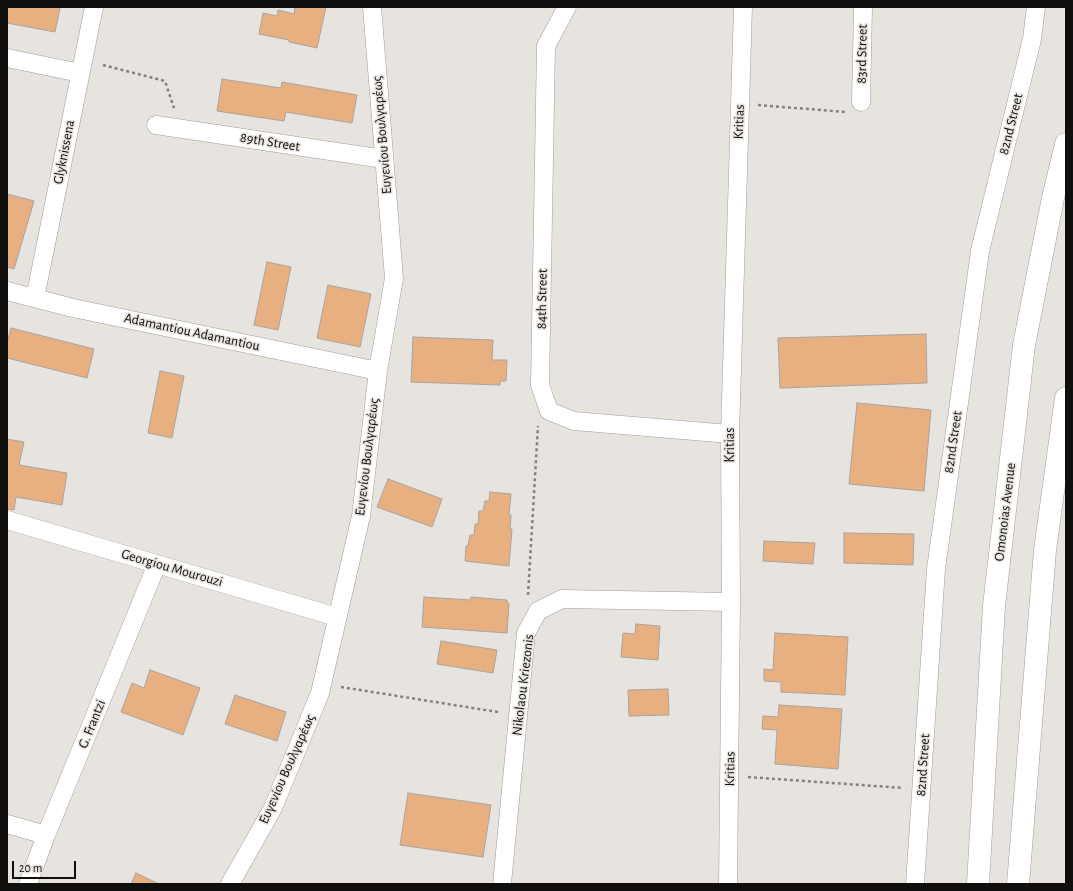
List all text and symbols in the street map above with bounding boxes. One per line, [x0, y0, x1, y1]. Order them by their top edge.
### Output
street label: 83rd Street [853, 24, 871, 84]
street label: Ευγενίου Βουλγαρέως [368, 75, 396, 195]
street label: 82nd Street [995, 92, 1027, 156]
street label: Kritias [730, 104, 748, 140]
street label: Glyknissena [50, 118, 78, 186]
street label: 89th Street [239, 129, 301, 155]
street label: 84th Street [533, 269, 551, 329]
street label: Adamantiou Adamantiou [123, 309, 261, 355]
street label: Ευγενίου Βουλγαρέως [351, 397, 383, 517]
street label: 82nd Street [940, 410, 966, 474]
street label: Kritias [722, 428, 738, 462]
street label: Omonoias Avenue [991, 462, 1019, 562]
street label: Georgiou Mourouzi [119, 545, 225, 591]
street label: Nikolaou Kriezonis [508, 633, 538, 737]
street label: G. Frantzi [75, 697, 109, 751]
street label: Ευγενίου Βουλγαρέως [255, 711, 319, 827]
street label: 82nd Street [912, 733, 934, 797]
street label: Kritias [721, 751, 739, 787]
scale bar [14, 853, 78, 879]
text: 20 m [19, 862, 42, 874]

